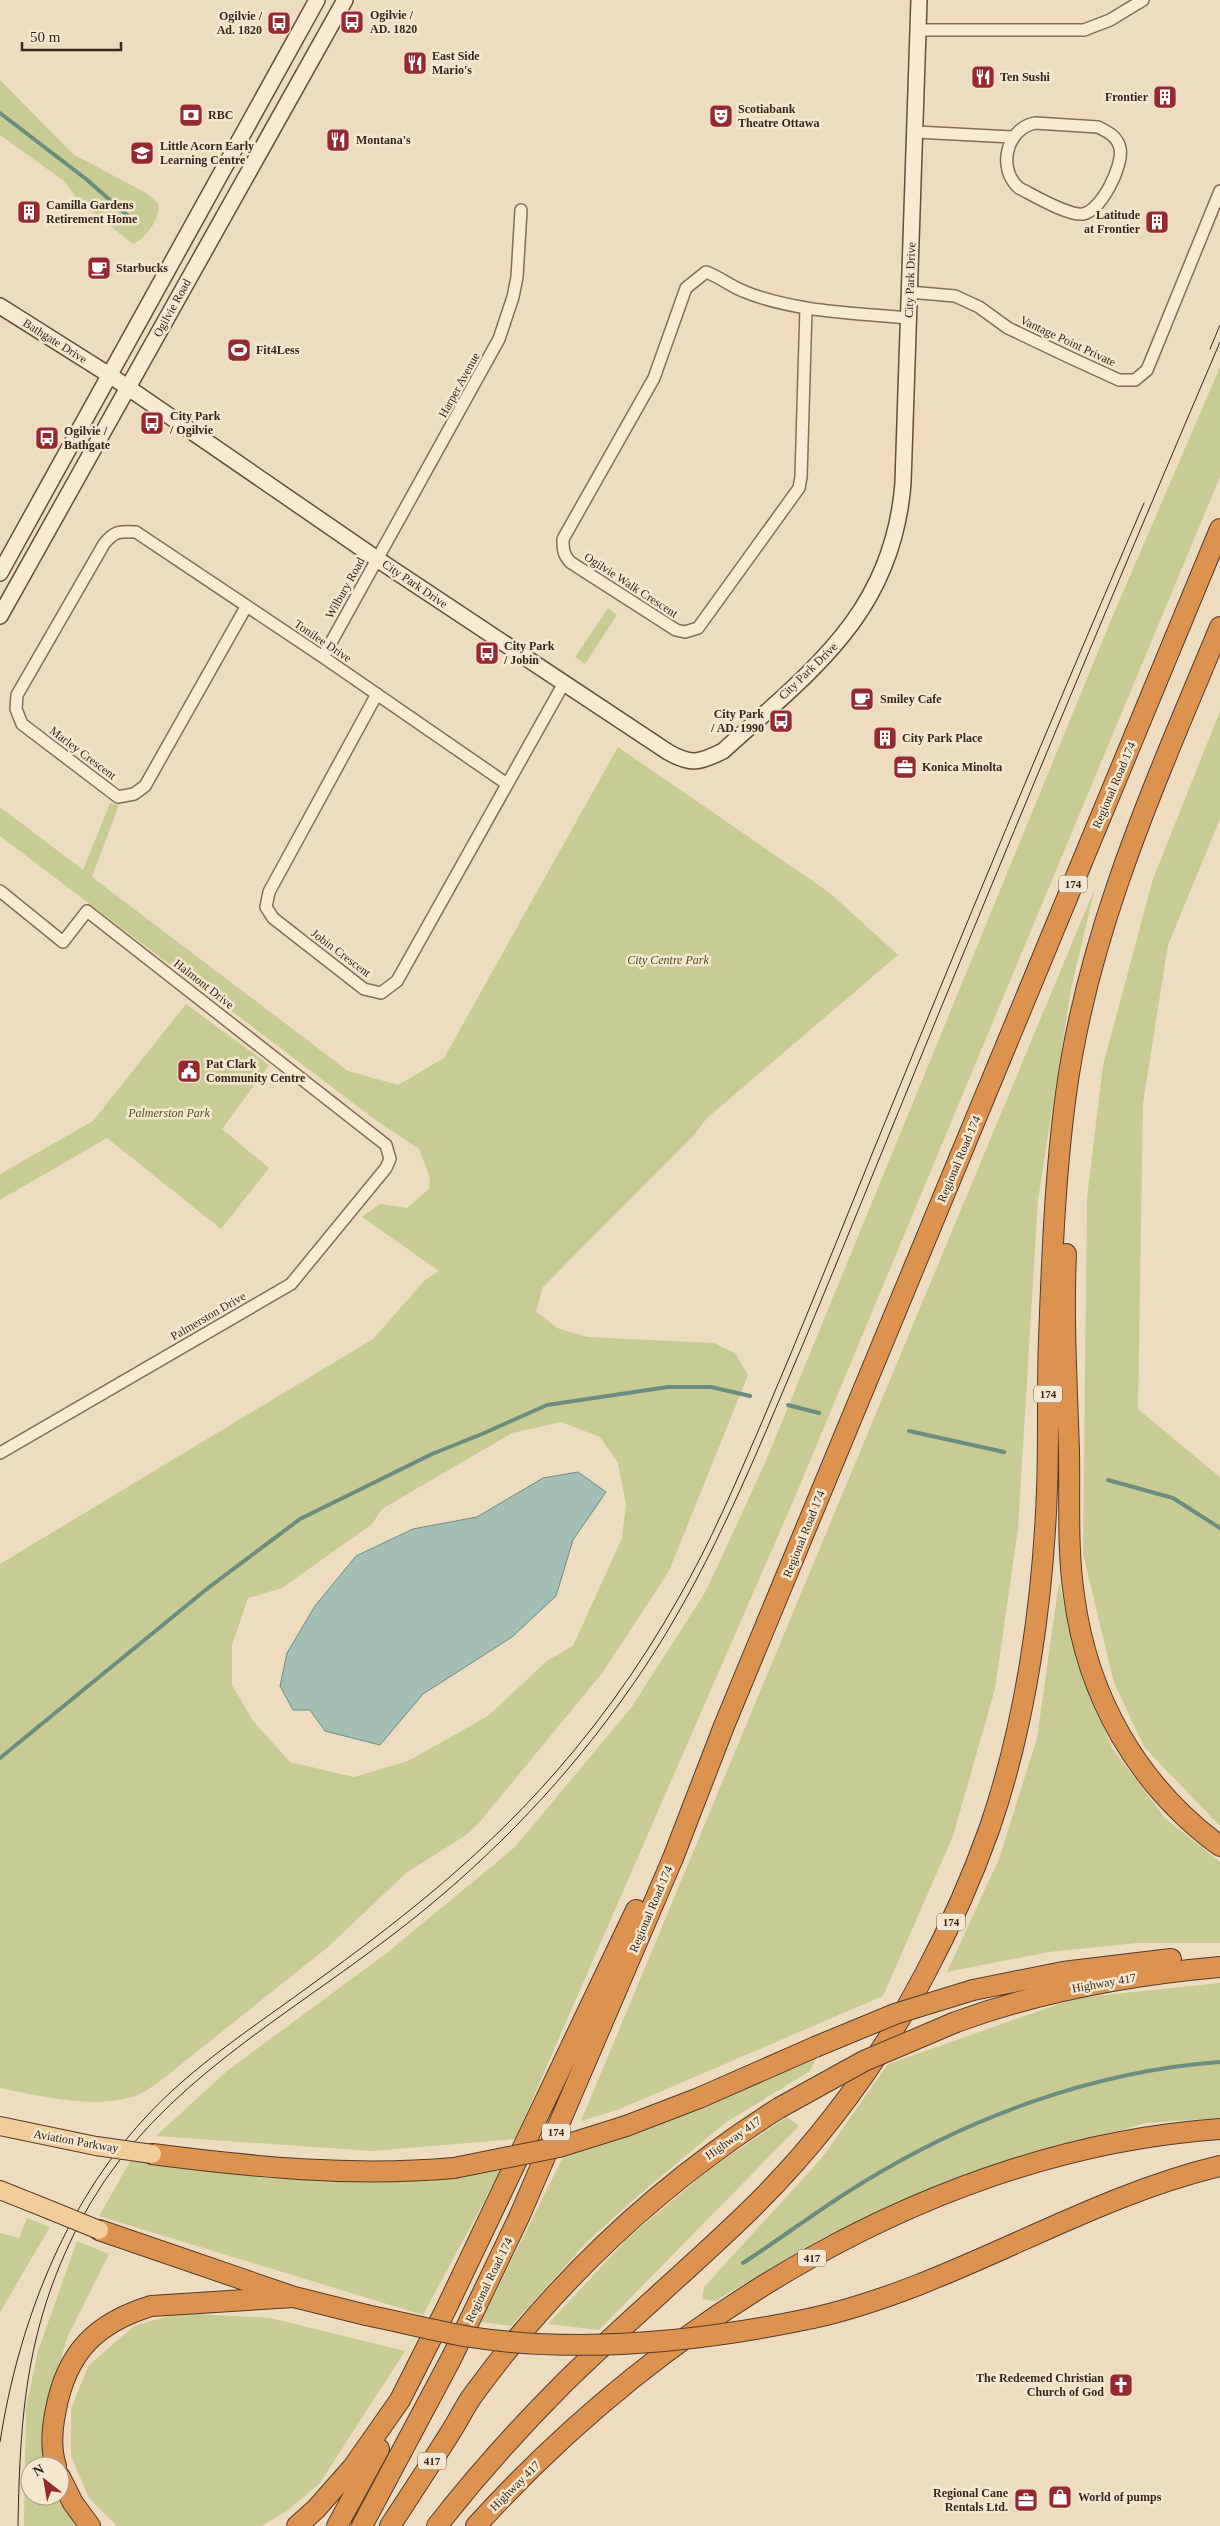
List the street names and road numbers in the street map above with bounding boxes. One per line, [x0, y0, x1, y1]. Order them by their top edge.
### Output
street label: City Park Drive [902, 242, 918, 318]
street label: Ogilvie Road [150, 276, 194, 340]
street label: Vantage Point Private [1018, 313, 1118, 369]
street label: Bathgate Drive [20, 316, 90, 366]
street label: Harper Avenue [435, 350, 483, 420]
street label: Ogilvie Walk Crescent [582, 550, 681, 621]
street label: Wilbury Road [322, 555, 368, 621]
street label: City Park Drive [380, 557, 450, 611]
street label: Tonilee Drive [292, 617, 354, 665]
street label: City Park Drive [776, 640, 840, 702]
street label: Marley Crescent [47, 723, 120, 783]
street label: Regional Road 174 [1089, 740, 1139, 830]
road number: 174 [1059, 876, 1087, 892]
street label: Jobin Crescent [308, 926, 374, 980]
street label: Halmont Drive [171, 956, 237, 1012]
street label: Regional Road 174 [934, 1114, 984, 1204]
street label: Palmerston Drive [168, 1289, 248, 1343]
road number: 174 [1034, 1386, 1062, 1402]
street label: Regional Road 174 [780, 1488, 828, 1580]
street label: Regional Road 174 [626, 1864, 676, 1954]
road number: 174 [937, 1914, 965, 1930]
street label: Highway 417 [1071, 1970, 1137, 1996]
street label: Highway 417 [702, 2114, 764, 2162]
road number: 174 [542, 2124, 570, 2140]
street label: Aviation Parkway [32, 2127, 120, 2155]
street label: Regional Road 174 [462, 2235, 516, 2325]
road number: 417 [798, 2250, 826, 2266]
road number: 417 [418, 2452, 446, 2470]
street label: Highway 417 [487, 2458, 543, 2514]

